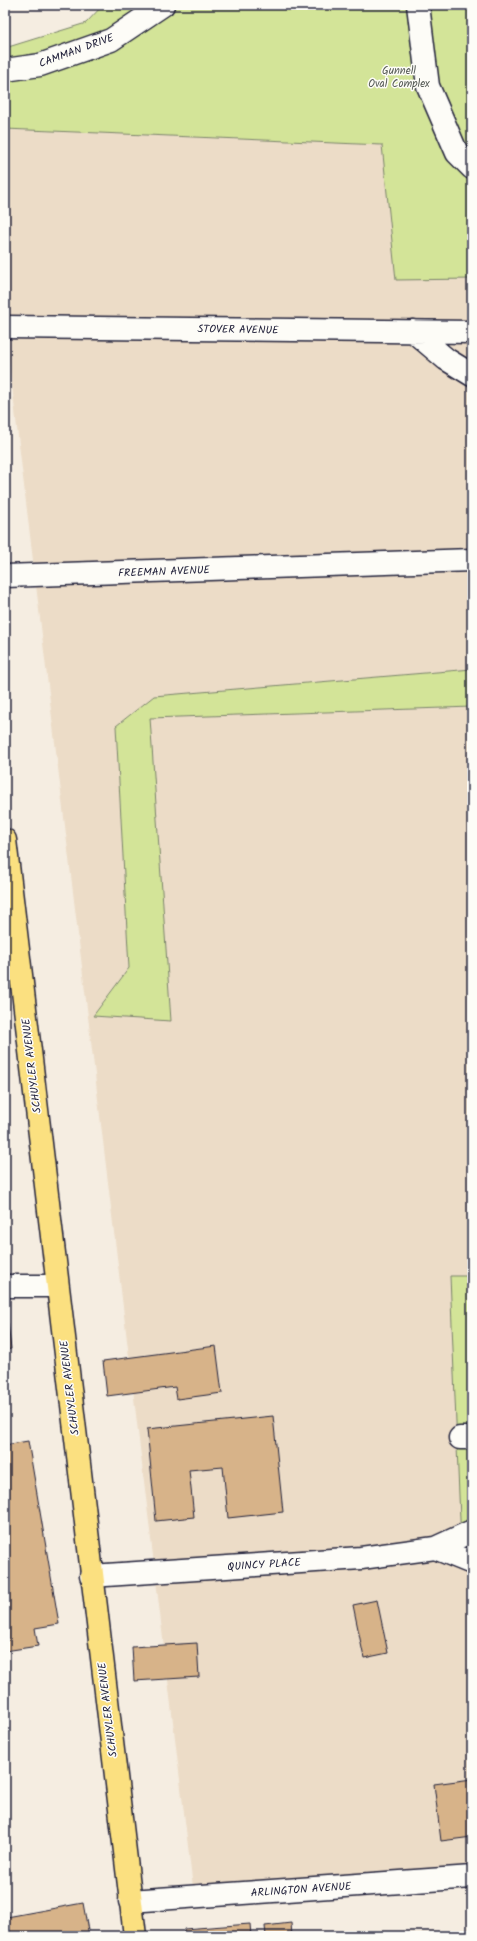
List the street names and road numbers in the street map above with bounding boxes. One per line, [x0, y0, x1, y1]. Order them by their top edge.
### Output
street label: CAMMAN DRIVE [36, 29, 117, 73]
street label: STOVER AVENUE [197, 320, 279, 340]
street label: FREEMAN AVENUE [118, 561, 211, 583]
street label: SCHUYLER AVENUE [17, 1017, 47, 1114]
street label: SCHUYLER AVENUE [55, 1339, 85, 1436]
street label: QUINCY PLACE [227, 1553, 302, 1577]
street label: SCHUYLER AVENUE [93, 1661, 123, 1758]
street label: ARLINGTON AVENUE [250, 1877, 352, 1902]

